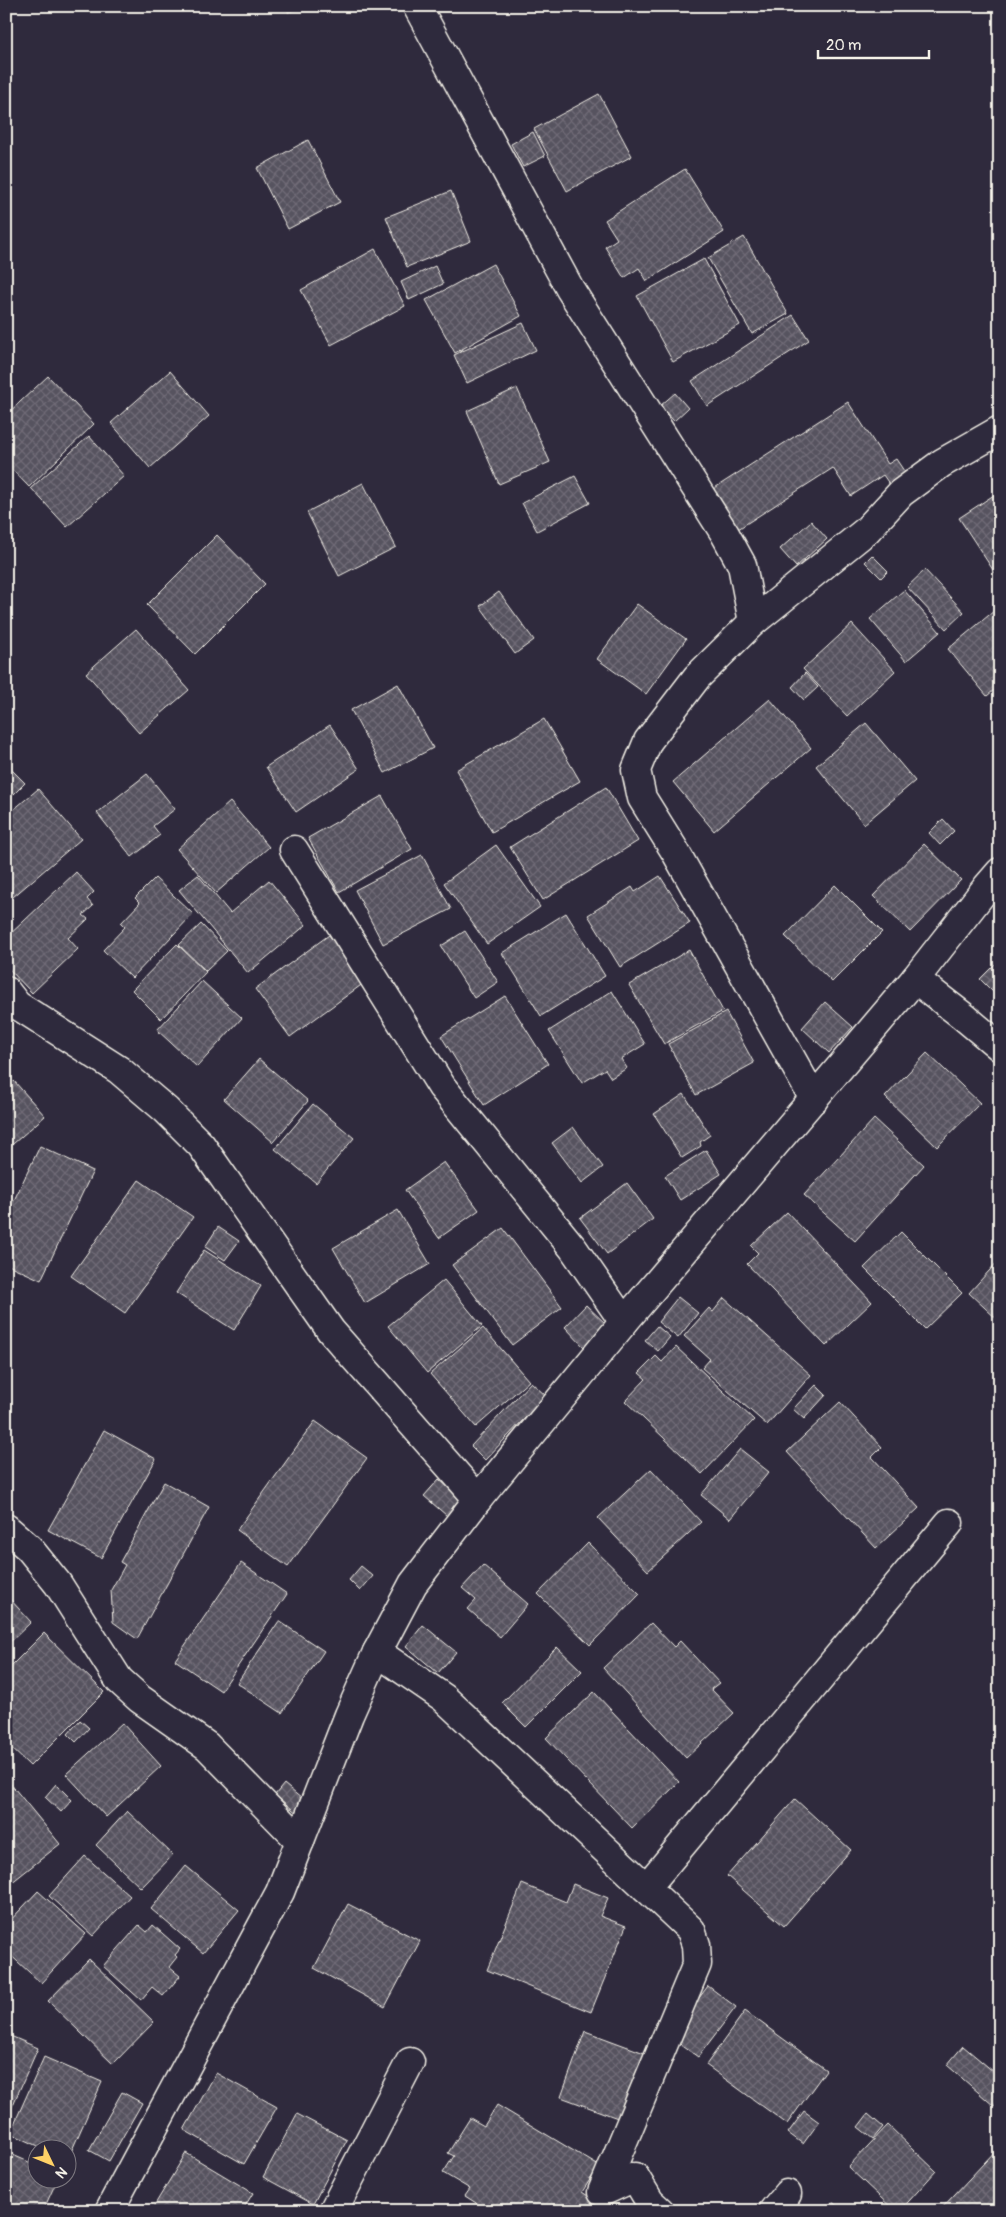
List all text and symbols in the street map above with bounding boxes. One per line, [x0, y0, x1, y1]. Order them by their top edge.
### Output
scale bar [818, 28, 930, 60]
text: 20 m [826, 36, 861, 55]
north arrow [28, 2140, 78, 2190]
text: N [52, 2163, 71, 2182]

